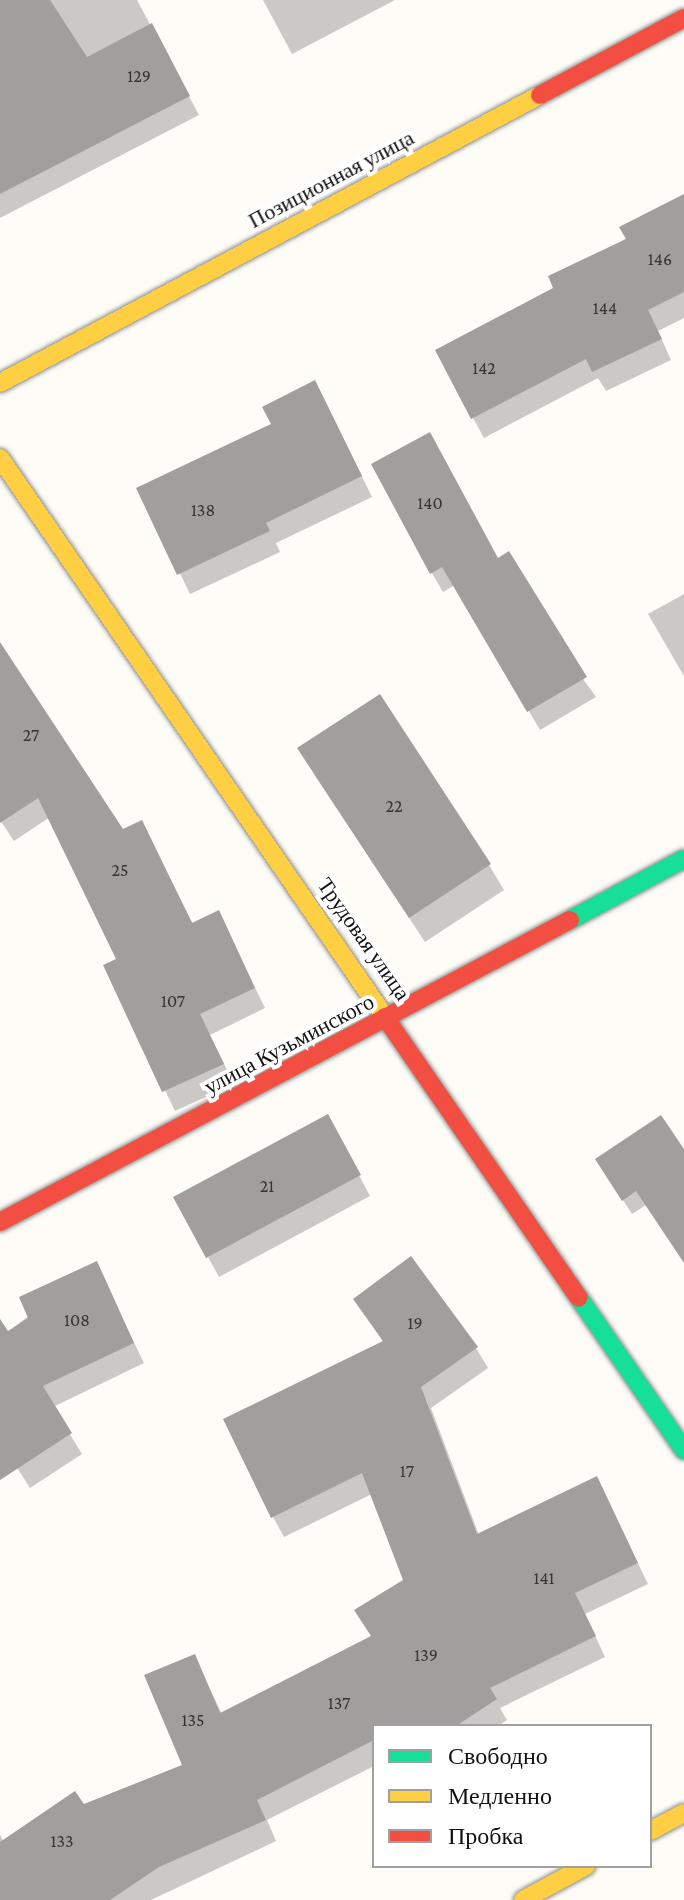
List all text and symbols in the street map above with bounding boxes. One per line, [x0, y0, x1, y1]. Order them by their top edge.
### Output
house number: 129 [127, 65, 151, 87]
street label: Позиционная улица [244, 124, 418, 234]
house number: 146 [648, 248, 672, 270]
house number: 144 [593, 297, 617, 319]
house number: 142 [472, 357, 496, 379]
house number: 140 [417, 492, 443, 514]
house number: 138 [191, 499, 215, 521]
house number: 27 [23, 724, 39, 746]
house number: 22 [385, 795, 403, 817]
house number: 25 [111, 859, 129, 881]
street label: Трудовая улица [312, 873, 416, 1005]
street label: улица Кузьминского [200, 988, 378, 1100]
house number: 107 [161, 990, 185, 1012]
house number: 21 [260, 1175, 274, 1197]
house number: 108 [64, 1309, 90, 1331]
house number: 19 [407, 1312, 423, 1334]
house number: 17 [400, 1460, 414, 1482]
house number: 141 [533, 1567, 555, 1589]
house number: 139 [414, 1644, 438, 1666]
house number: 137 [328, 1692, 350, 1714]
house number: 135 [181, 1709, 205, 1731]
legend [372, 1724, 652, 1868]
text: Свободно [448, 1742, 548, 1769]
text: Медленно [448, 1782, 552, 1809]
text: Пробка [448, 1822, 524, 1849]
house number: 133 [51, 1830, 73, 1852]

